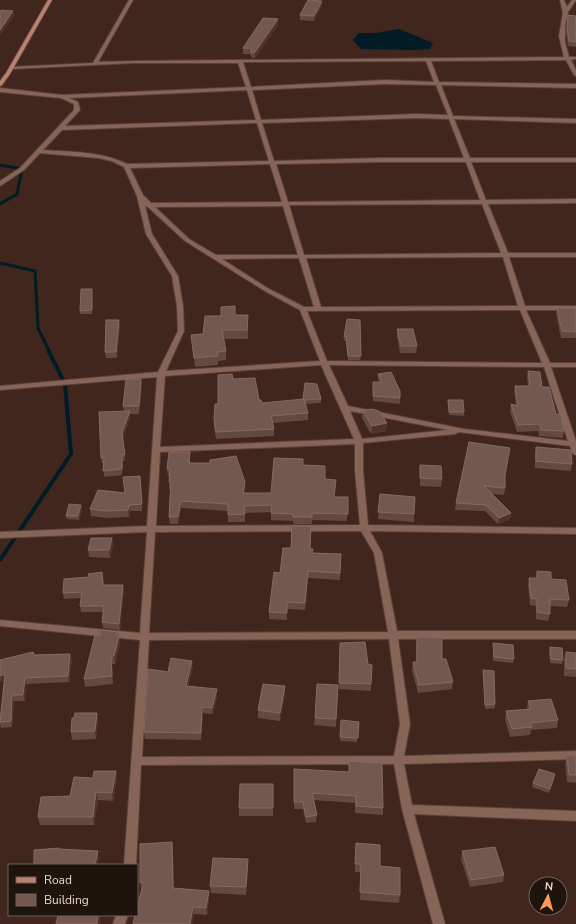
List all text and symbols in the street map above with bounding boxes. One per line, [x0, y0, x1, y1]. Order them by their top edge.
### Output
legend [8, 864, 138, 916]
text: Road [44, 872, 72, 888]
north arrow [528, 876, 568, 916]
text: N [544, 879, 554, 894]
text: Building [44, 892, 89, 908]

